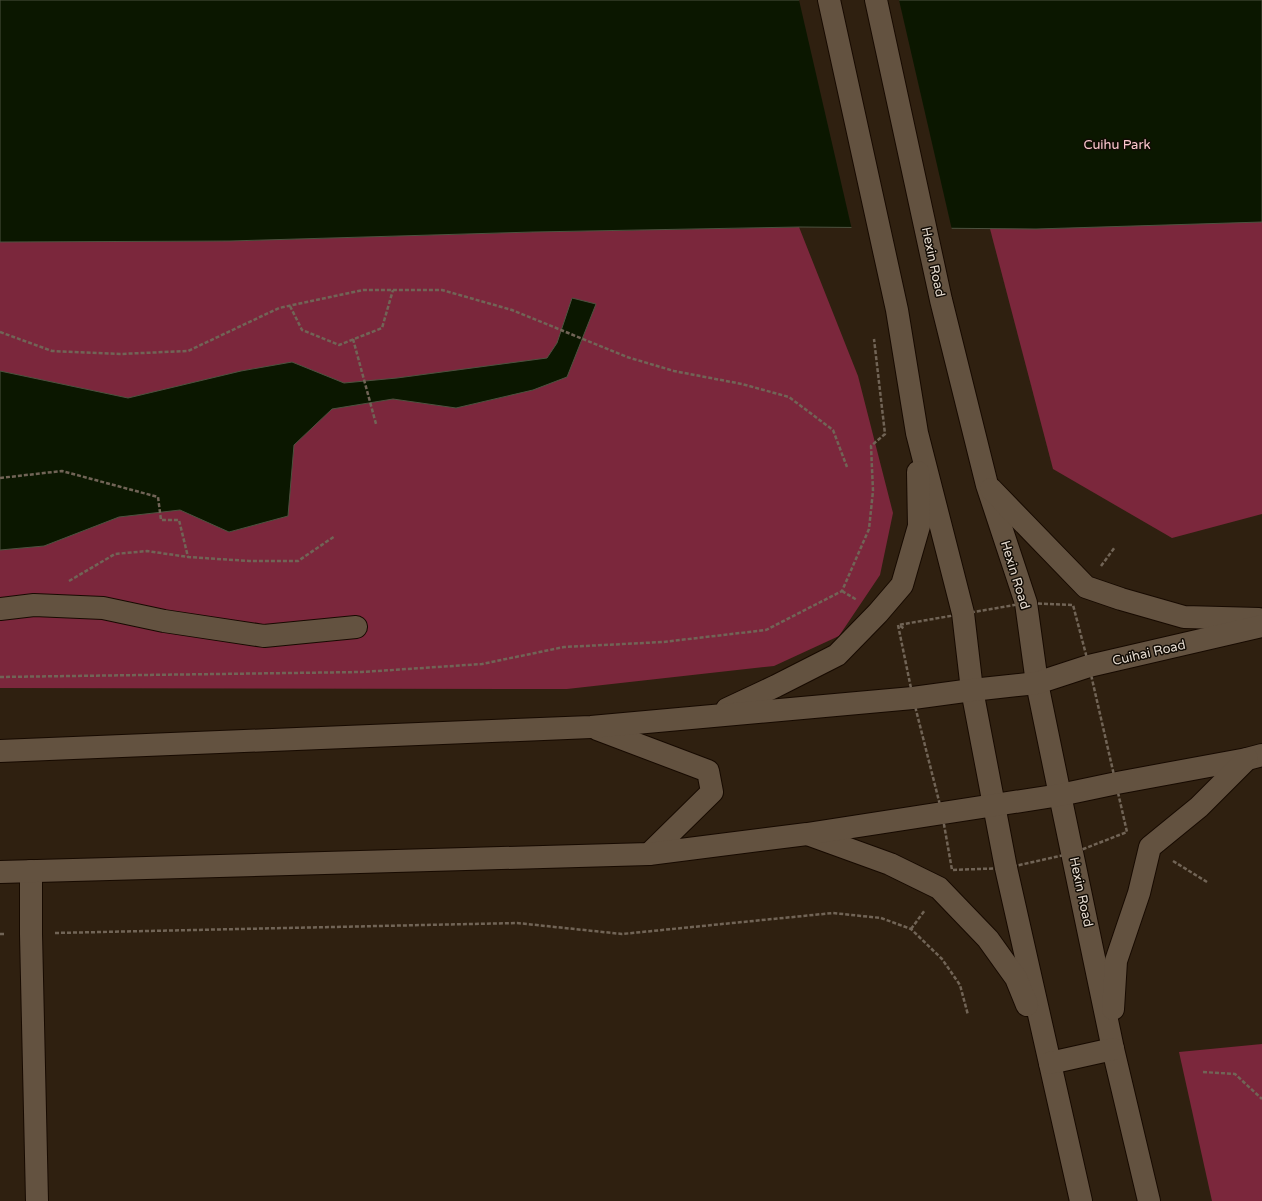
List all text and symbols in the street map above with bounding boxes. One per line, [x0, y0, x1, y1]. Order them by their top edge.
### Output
park label: Cuihu Park [1084, 137, 1150, 153]
street label: Hexin Road [918, 226, 948, 298]
street label: Hexin Road [997, 539, 1033, 611]
street label: Cuihai Road [1111, 637, 1187, 669]
street label: Hexin Road [1066, 856, 1096, 928]

